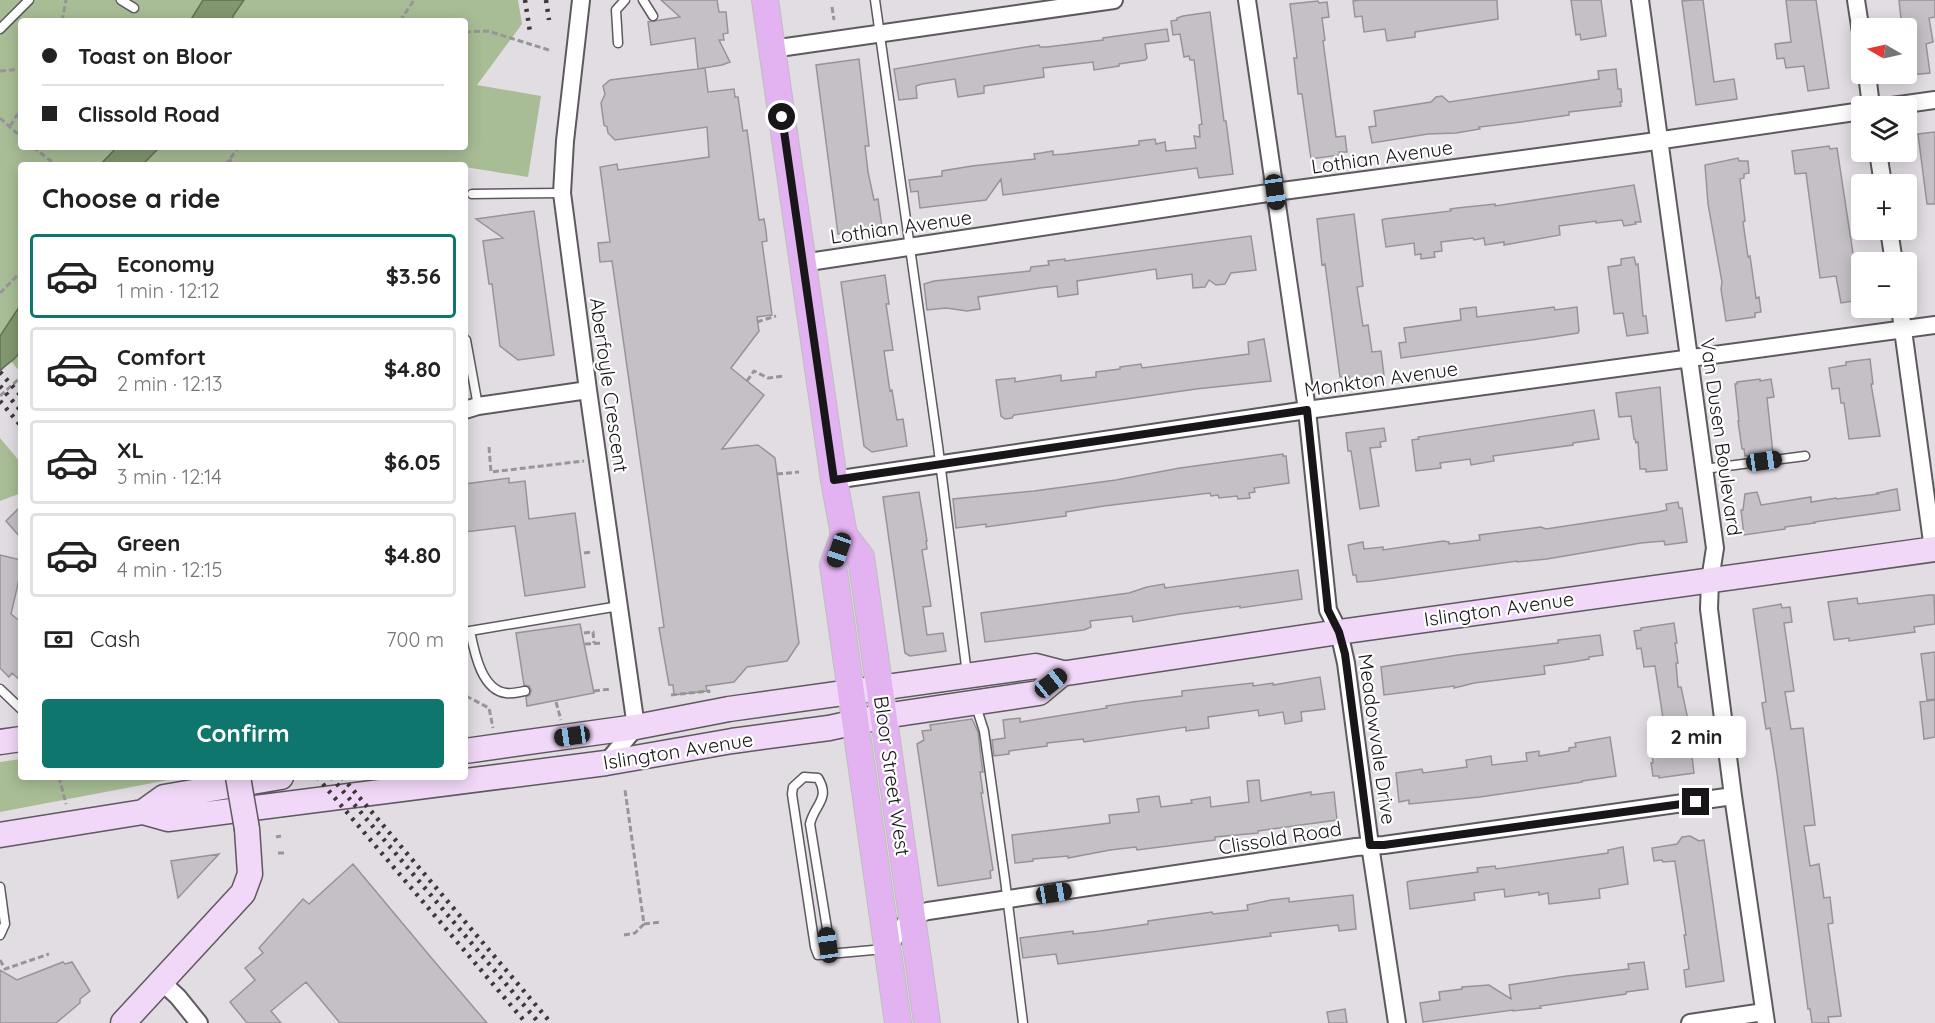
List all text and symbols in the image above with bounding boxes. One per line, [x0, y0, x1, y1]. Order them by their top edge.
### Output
north arrow [1851, 18, 1917, 84]
map controls [1851, 18, 1917, 318]
text: Toast on Bloor [78, 42, 233, 70]
button: layers [1851, 96, 1917, 162]
text: Clissold Road [78, 100, 220, 128]
route start [768, 103, 795, 130]
street label: Lothian Avenue [1310, 134, 1454, 179]
car [1264, 173, 1286, 211]
button: + [1851, 174, 1917, 240]
text: Choose a ride [42, 181, 220, 215]
street label: Lothian Avenue [829, 204, 973, 249]
icon: car [45, 249, 99, 303]
text: Economy [117, 250, 215, 278]
button: − [1851, 252, 1917, 318]
text: $3.56 [386, 262, 441, 290]
text: 1 min · 12:12 [117, 278, 219, 303]
street label: Aberfoyle Crescent [585, 296, 634, 474]
street label: Van Dusen Boulevard [1695, 336, 1748, 538]
icon: car [45, 342, 99, 396]
text: Comfort [117, 343, 206, 371]
text: $4.80 [384, 355, 441, 383]
street label: Monkton Avenue [1302, 355, 1459, 402]
text: 2 min · 12:13 [117, 371, 223, 396]
icon: car [45, 435, 99, 489]
text: XL [117, 436, 144, 464]
text: $6.05 [384, 448, 441, 476]
car [1745, 450, 1783, 472]
text: 3 min · 12:14 [117, 464, 222, 489]
icon: car [45, 528, 99, 582]
text: Green [117, 529, 180, 557]
car [825, 530, 853, 570]
text: $4.80 [384, 541, 441, 569]
text: 4 min · 12:15 [117, 557, 222, 582]
street label: Islington Avenue [1422, 586, 1576, 631]
icon: cash [42, 623, 75, 656]
text: Cash [90, 625, 141, 653]
text: 700 m [386, 627, 444, 652]
street label: Meadowvale Drive [1353, 652, 1402, 826]
car [1031, 665, 1071, 701]
street label: Bloor Street West [869, 694, 916, 858]
button: Confirm [42, 699, 444, 768]
callout: 2 min [1646, 715, 1746, 757]
text: 2 min [1670, 724, 1723, 749]
car [553, 725, 591, 747]
street label: Islington Avenue [601, 726, 755, 775]
route end [1682, 788, 1709, 815]
street label: Clissold Road [1217, 815, 1343, 860]
car [1035, 881, 1073, 905]
car [817, 926, 839, 964]

